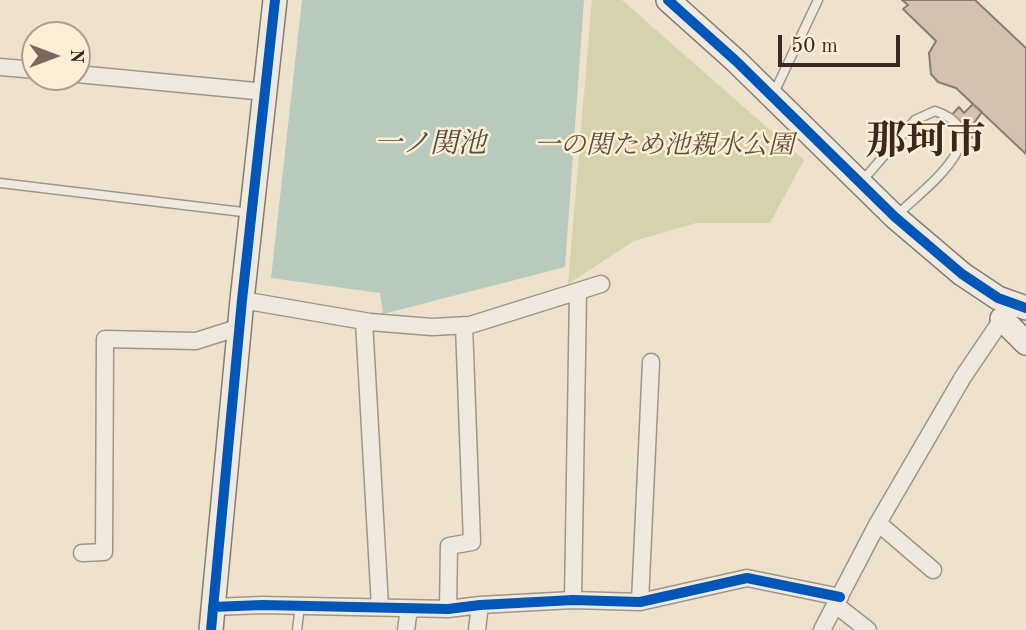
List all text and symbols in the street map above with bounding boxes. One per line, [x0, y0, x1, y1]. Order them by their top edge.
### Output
north arrow [21, 21, 91, 91]
scale bar [781, 21, 904, 65]
text: 50 m [791, 36, 838, 57]
text: N [66, 49, 85, 63]
district label: 那珂市 [866, 119, 986, 167]
water label: 一ノ関池 [374, 128, 486, 162]
park label: 一の関ため池親水公園 [534, 130, 794, 162]

